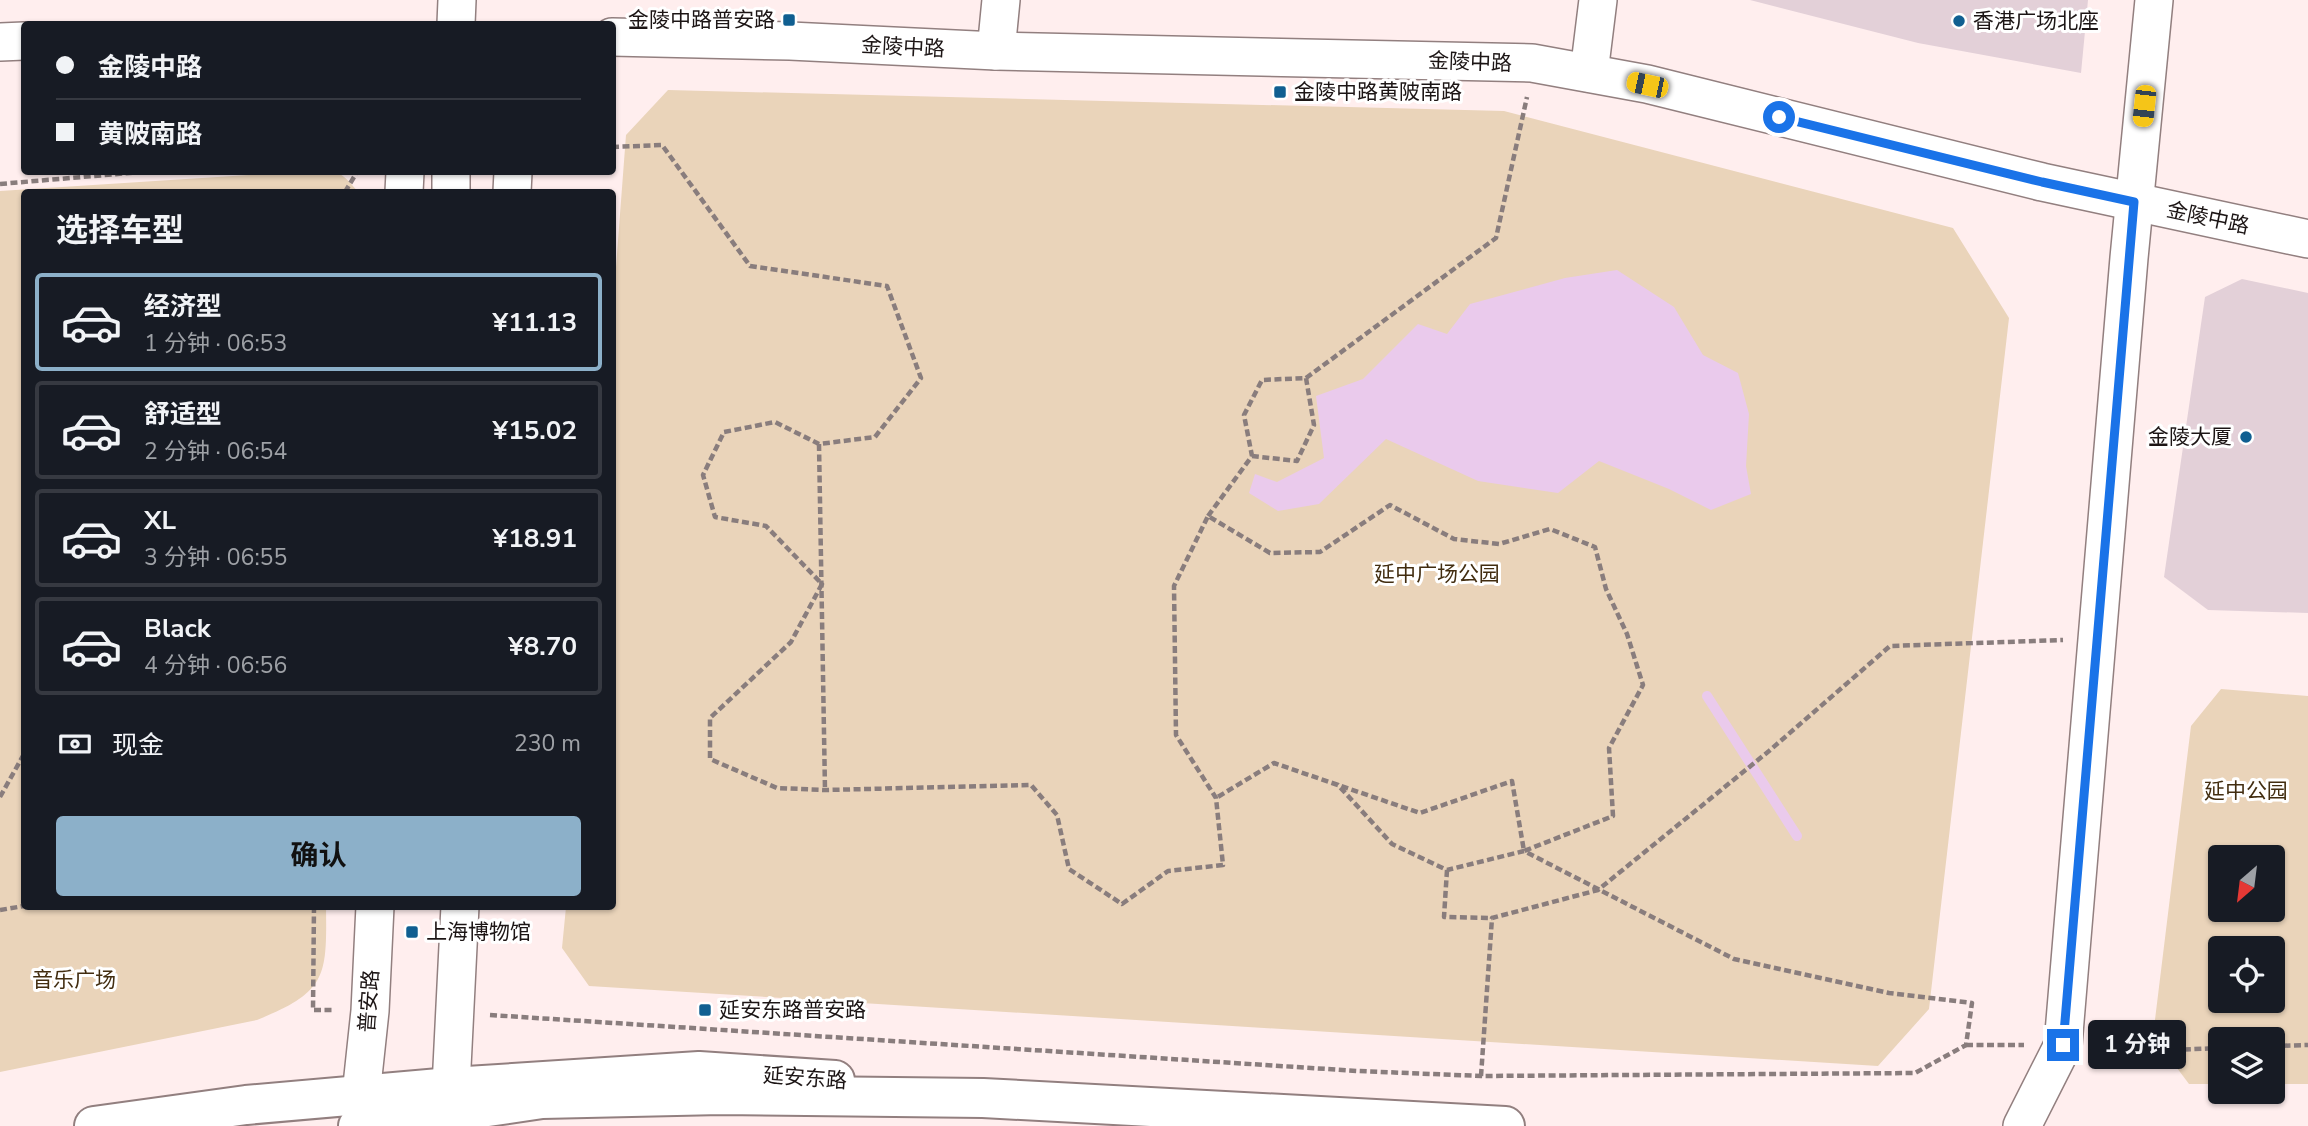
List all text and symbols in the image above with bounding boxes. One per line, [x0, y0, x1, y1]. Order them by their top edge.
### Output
place label: 金陵中路普安路 [628, 6, 775, 34]
place label: 香港广场北座 [1973, 7, 2099, 35]
marker: 金陵中路普安路 [781, 12, 797, 28]
marker: 香港广场北座 [1951, 13, 1967, 29]
street label: 金陵中路 [860, 31, 946, 63]
street label: 金陵中路 [1428, 47, 1512, 77]
text: 金陵中路 [98, 50, 202, 85]
car [1625, 70, 1670, 100]
place label: 金陵中路黄陂南路 [1294, 78, 1462, 106]
marker: 金陵中路黄陂南路 [1272, 84, 1288, 100]
car [2132, 84, 2157, 128]
route start [1763, 101, 1795, 133]
text: 黄陂南路 [98, 117, 202, 152]
street label: 金陵中路 [2164, 196, 2252, 240]
text: 选择车型 [56, 209, 184, 252]
text: 经济型 [144, 289, 222, 324]
icon: car [60, 291, 123, 354]
text: ¥11.13 [493, 305, 577, 340]
text: 1 分钟 · 06:53 [144, 328, 287, 359]
text: 舒适型 [144, 397, 222, 432]
icon: car [60, 399, 123, 462]
text: ¥15.02 [493, 413, 577, 448]
place label: 金陵大厦 [2148, 423, 2232, 451]
marker: 金陵大厦 [2238, 429, 2254, 445]
text: 2 分钟 · 06:54 [144, 436, 287, 467]
text: XL [144, 503, 176, 538]
icon: car [60, 507, 123, 570]
text: ¥18.91 [493, 521, 577, 556]
text: 3 分钟 · 06:55 [144, 542, 287, 573]
park label: 延中广场公园 [1374, 560, 1500, 588]
text: Black [144, 611, 211, 646]
icon: car [60, 615, 123, 678]
text: ¥8.70 [508, 629, 577, 664]
text: 4 分钟 · 06:56 [144, 650, 287, 681]
icon: cash [56, 725, 94, 763]
text: 现金 [112, 728, 164, 763]
text: 230 m [514, 728, 581, 759]
park label: 延中公园 [2204, 777, 2288, 805]
button: 确认 [56, 816, 581, 896]
north arrow [2208, 845, 2286, 922]
map controls [2208, 845, 2285, 1104]
place label: 上海博物馆 [426, 918, 531, 946]
marker: 上海博物馆 [404, 924, 420, 940]
button: locate [2208, 936, 2285, 1013]
park label: 音乐广场 [32, 966, 116, 994]
street label: 普安路 [353, 969, 385, 1033]
place label: 延安东路普安路 [719, 996, 866, 1024]
marker: 延安东路普安路 [697, 1002, 713, 1018]
callout: 1 分钟 [2088, 1020, 2186, 1070]
button: layers [2208, 1027, 2285, 1104]
route end [2047, 1029, 2079, 1061]
text: 1 分钟 [2104, 1029, 2170, 1060]
street label: 延安东路 [762, 1061, 848, 1095]

